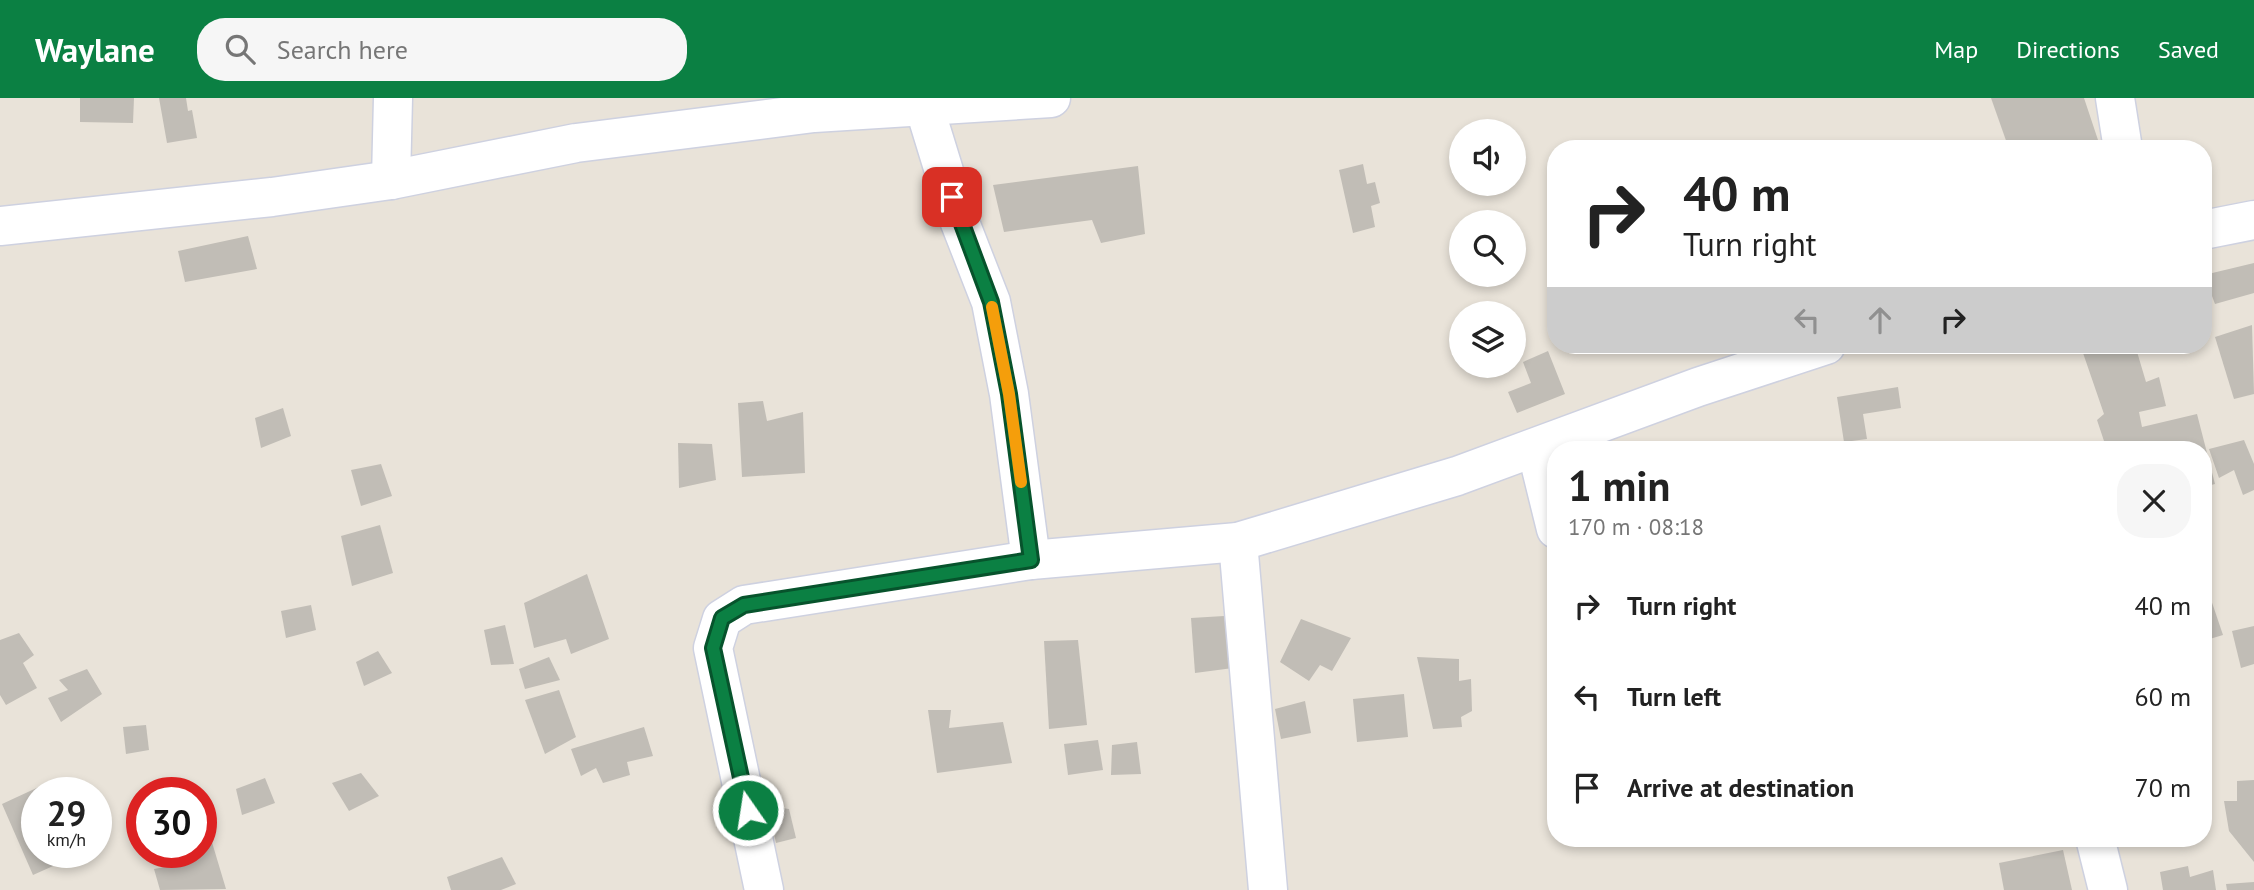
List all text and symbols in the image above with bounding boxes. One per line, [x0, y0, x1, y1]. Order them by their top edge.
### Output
search box [197, 18, 687, 81]
text: Waylane [35, 28, 155, 71]
icon: search [221, 30, 259, 68]
text: Search here [277, 33, 408, 66]
text: Map [1934, 34, 1978, 65]
text: Directions [2016, 34, 2120, 65]
text: Saved [2158, 34, 2219, 65]
map controls [1449, 119, 1526, 378]
button: sound [1449, 119, 1526, 196]
text: 40 m [1683, 161, 1790, 225]
pin [922, 167, 982, 227]
icon: right [1568, 168, 1659, 259]
icon: arrive [933, 178, 971, 216]
button: search [1449, 210, 1526, 287]
text: Turn right [1683, 223, 1817, 265]
button: layers [1449, 301, 1526, 378]
icon: left [1788, 301, 1826, 339]
icon: ahead [1861, 301, 1899, 339]
icon: right [1934, 301, 1972, 339]
text: 1 min [1568, 458, 1670, 513]
button: close [2117, 464, 2191, 538]
text: 170 m · 08:18 [1568, 512, 1704, 541]
icon: right [1568, 587, 1606, 625]
text: Turn right [1627, 589, 1736, 622]
text: 40 m [2135, 589, 2191, 622]
icon: left [1568, 678, 1606, 716]
text: Turn left [1627, 680, 1721, 713]
text: 60 m [2135, 680, 2191, 713]
icon: arrive [1568, 769, 1606, 807]
text: Arrive at destination [1627, 771, 1854, 804]
text: 70 m [2135, 771, 2191, 804]
position arrow [711, 773, 785, 847]
speed limit sign: 30 [126, 777, 217, 868]
text: 29 [47, 790, 86, 836]
text: km/h [47, 828, 86, 851]

